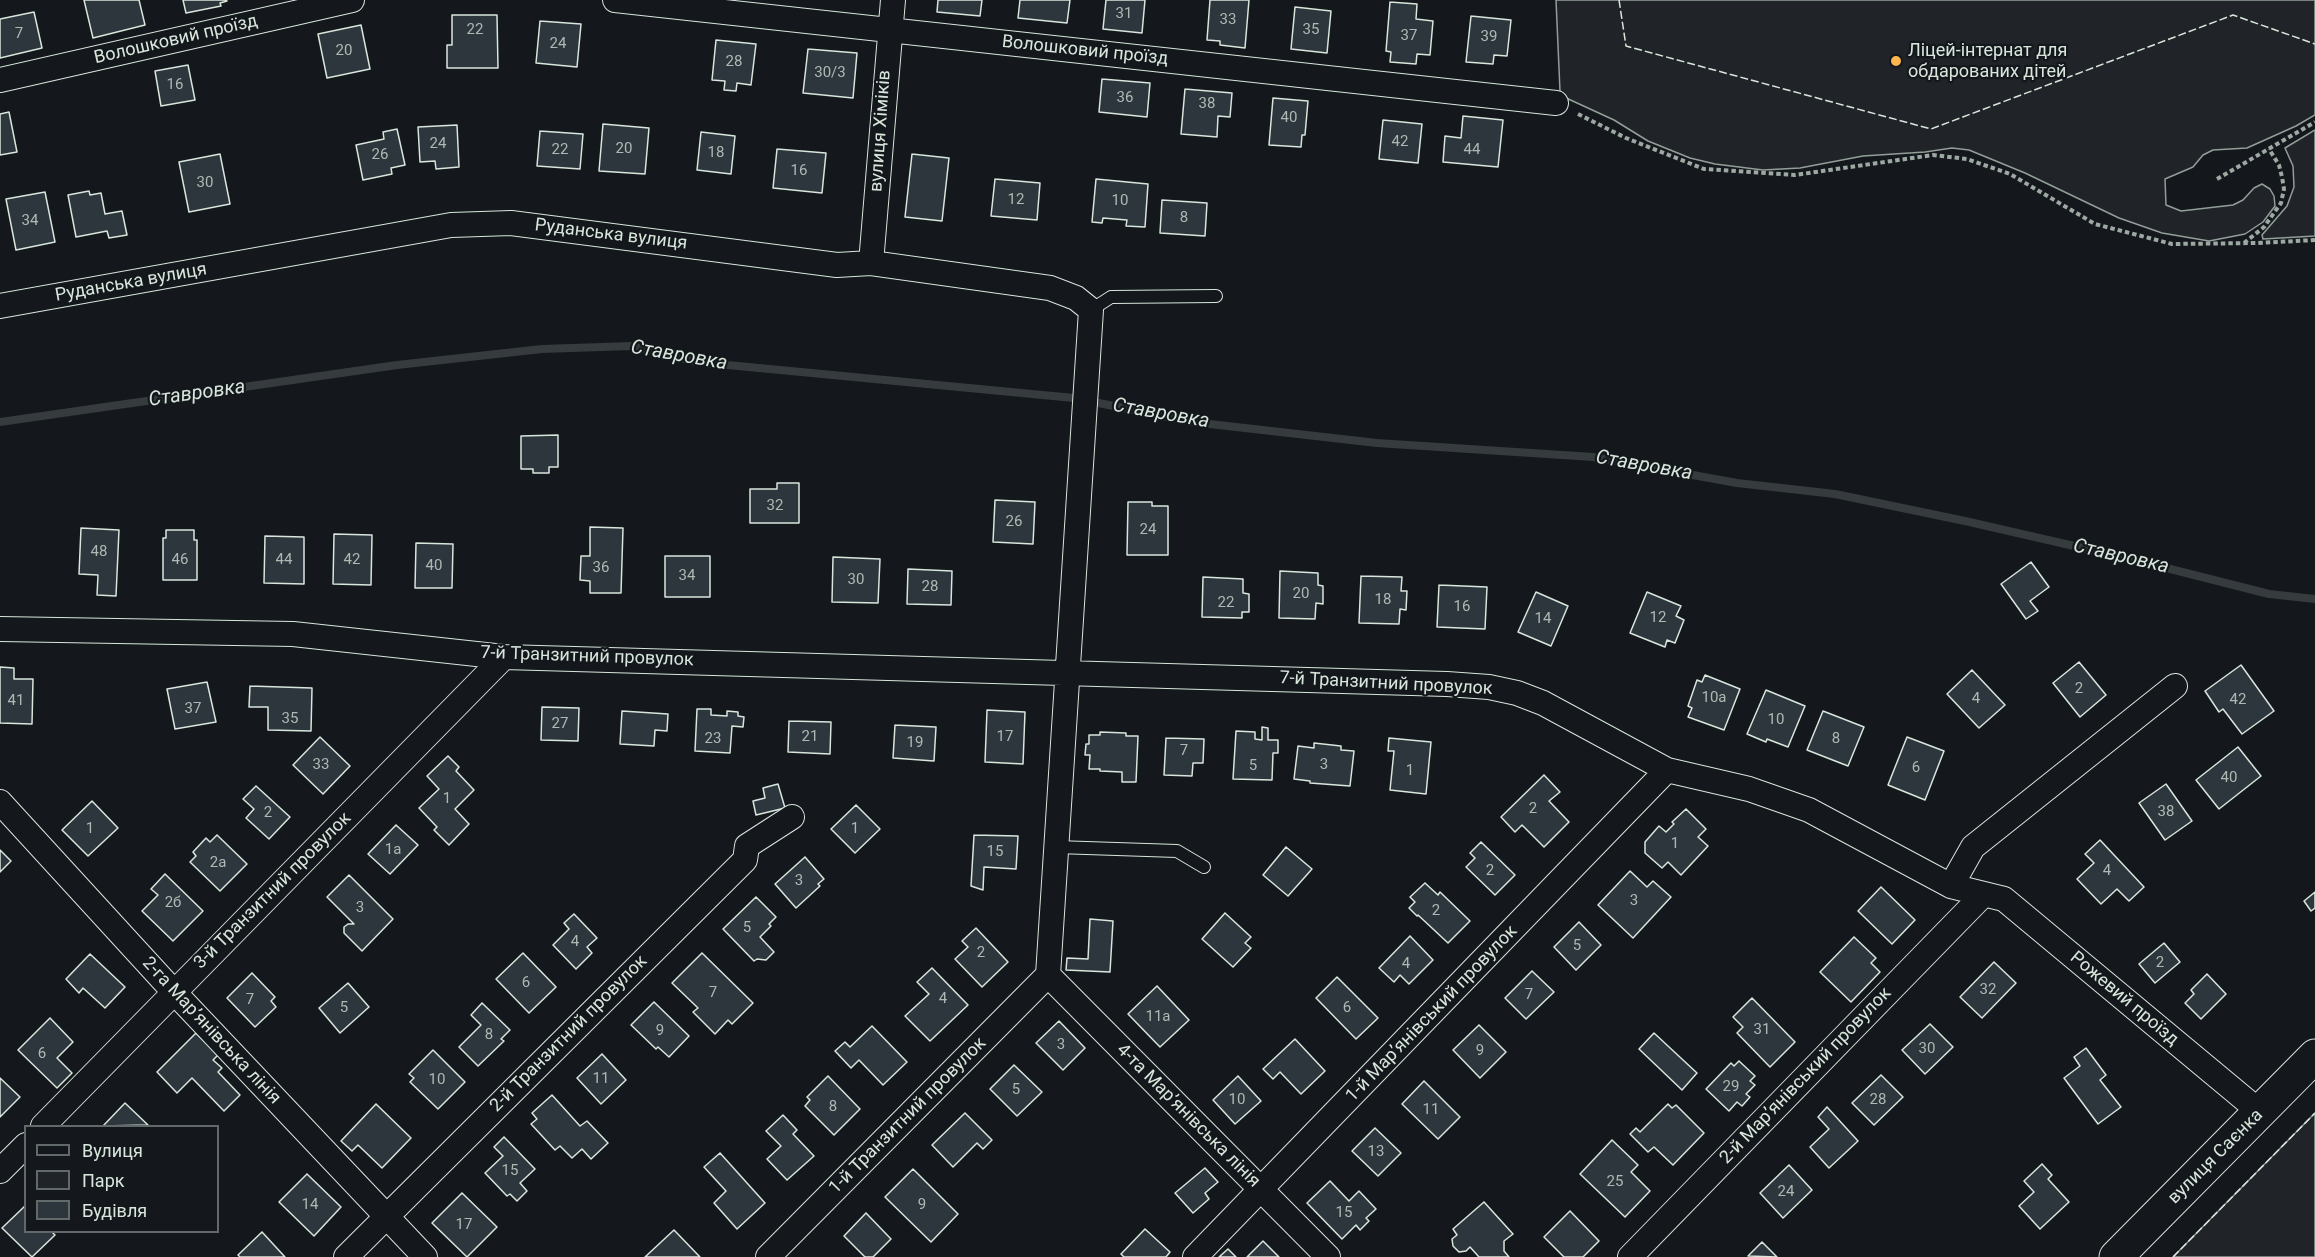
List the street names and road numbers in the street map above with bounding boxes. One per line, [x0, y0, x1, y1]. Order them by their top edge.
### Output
street label: Волошковий проїзд [92, 11, 260, 69]
street label: Волошковий проїзд [1001, 32, 1169, 70]
street label: вулиця Хіміків [866, 69, 896, 193]
street label: Руданська вулиця [533, 215, 689, 255]
street label: Руданська вулиця [54, 259, 208, 307]
street label: 7-й Транзитний провулок [480, 642, 694, 672]
street label: 7-й Транзитний провулок [1279, 668, 1493, 700]
street label: 3-й Транзитний провулок [190, 808, 356, 974]
street label: 1-й Марʼянівський провулок [1342, 921, 1522, 1107]
street label: Рожевий проїзд [2065, 947, 2183, 1051]
street label: 2-й Транзитний провулок [486, 951, 652, 1117]
street label: 2-га Марʼянівська лінія [137, 953, 285, 1109]
street label: 2-й Марʼянівський провулок [1716, 983, 1896, 1169]
street label: 1-й Транзитний провулок [825, 1033, 991, 1199]
street label: 4-та Марʼянівська лінія [1112, 1040, 1264, 1192]
street label: вулиця Саєнка [2164, 1105, 2268, 1209]

